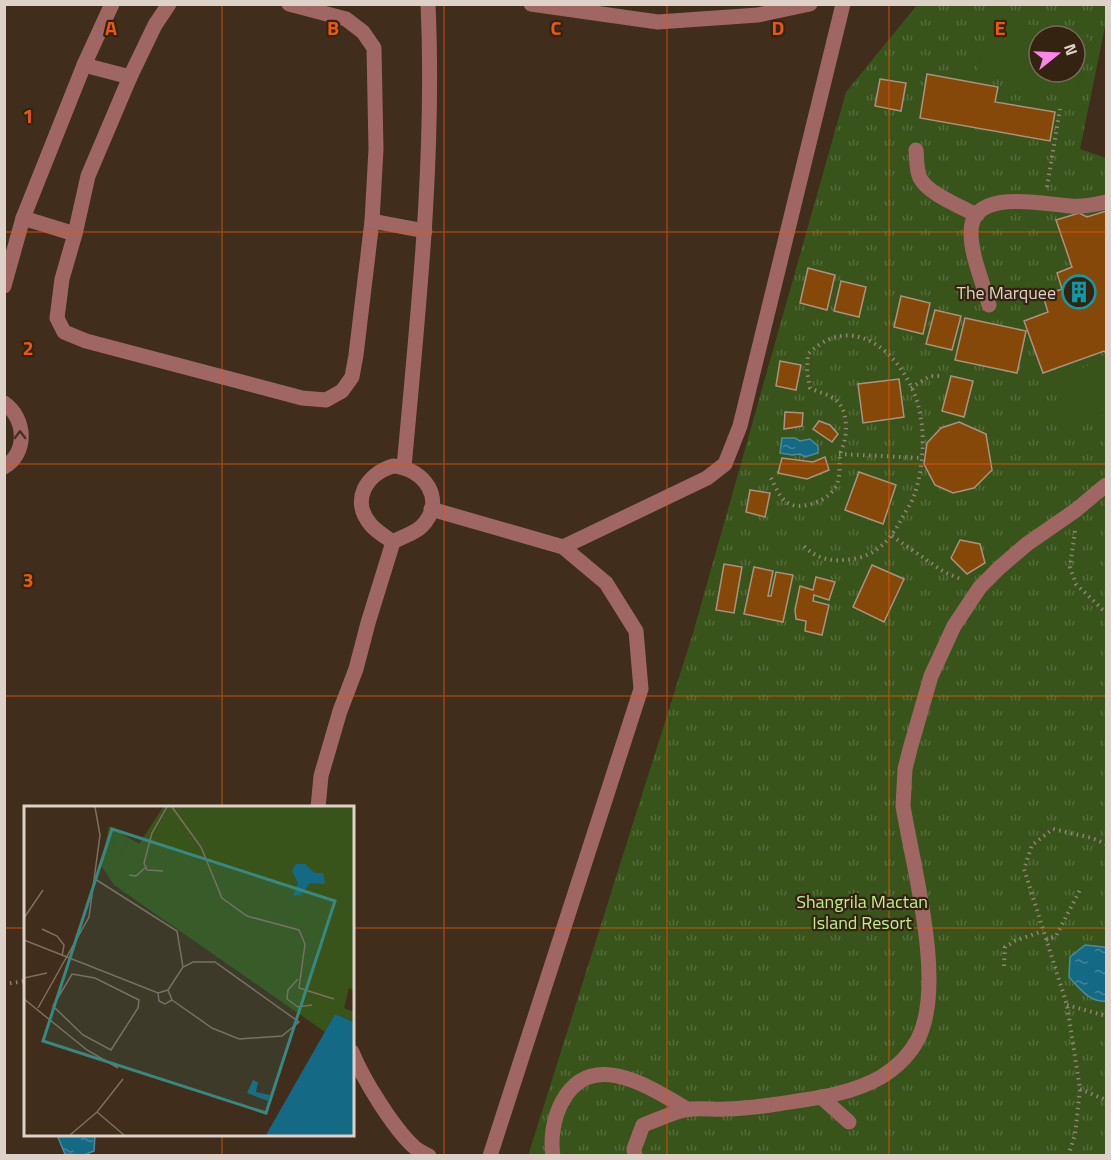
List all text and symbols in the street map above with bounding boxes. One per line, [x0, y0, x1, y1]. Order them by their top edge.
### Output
text: A [105, 12, 117, 43]
text: B [327, 12, 339, 43]
text: C [551, 12, 562, 43]
text: D [772, 12, 784, 43]
text: E [994, 12, 1006, 43]
north arrow [1027, 24, 1087, 84]
text: N [1058, 40, 1084, 58]
text: 1 [22, 100, 34, 131]
building icon: The Marquee [1061, 274, 1097, 310]
place label: The Marquee [956, 279, 1056, 306]
text: 2 [22, 332, 34, 363]
one-way arrow [14, 430, 26, 439]
text: 3 [22, 564, 34, 595]
inset map [24, 806, 354, 1136]
park label: Shangrila Mactan Island Resort [796, 888, 928, 936]

